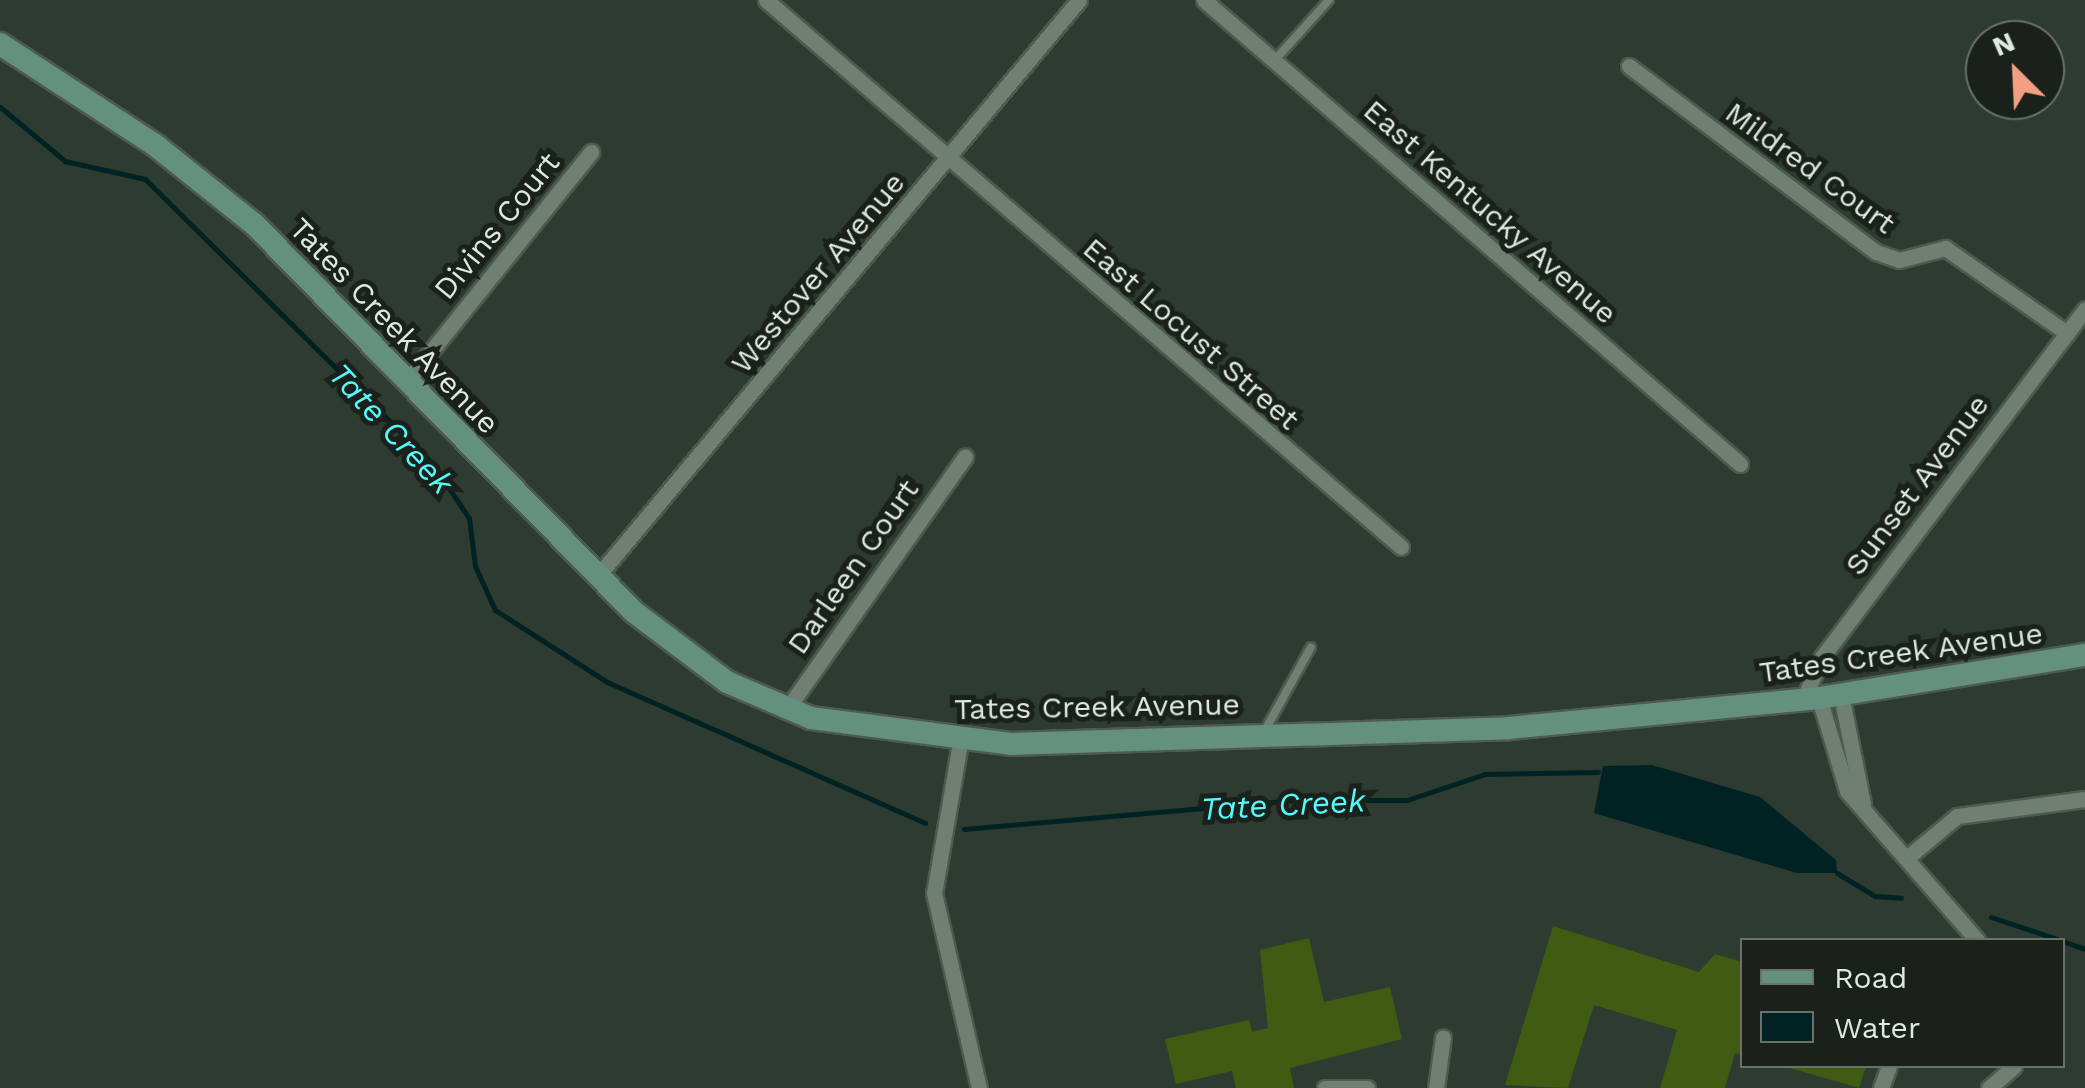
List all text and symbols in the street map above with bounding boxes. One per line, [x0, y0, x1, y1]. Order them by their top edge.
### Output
north arrow [1965, 20, 2065, 120]
text: N [1987, 25, 2020, 63]
street label: East Kentucky Avenue [1355, 92, 1625, 332]
street label: Mildred Court [1718, 94, 1902, 242]
street label: Divins Court [427, 145, 567, 307]
street label: Westover Avenue [723, 165, 913, 381]
street label: Tates Creek Avenue [281, 210, 507, 442]
street label: East Locust Street [1076, 230, 1306, 438]
water label: Tate Creek [321, 356, 461, 502]
street label: Sunset Avenue [1837, 387, 1997, 583]
street label: Darleen Court [780, 473, 926, 661]
street label: Tates Creek Avenue [1756, 615, 2046, 691]
street label: Tates Creek Avenue [953, 686, 1241, 728]
water label: Tate Creek [1200, 782, 1366, 828]
legend [1740, 938, 2065, 1068]
text: Road [1834, 960, 1907, 995]
text: Water [1834, 1010, 1920, 1045]

